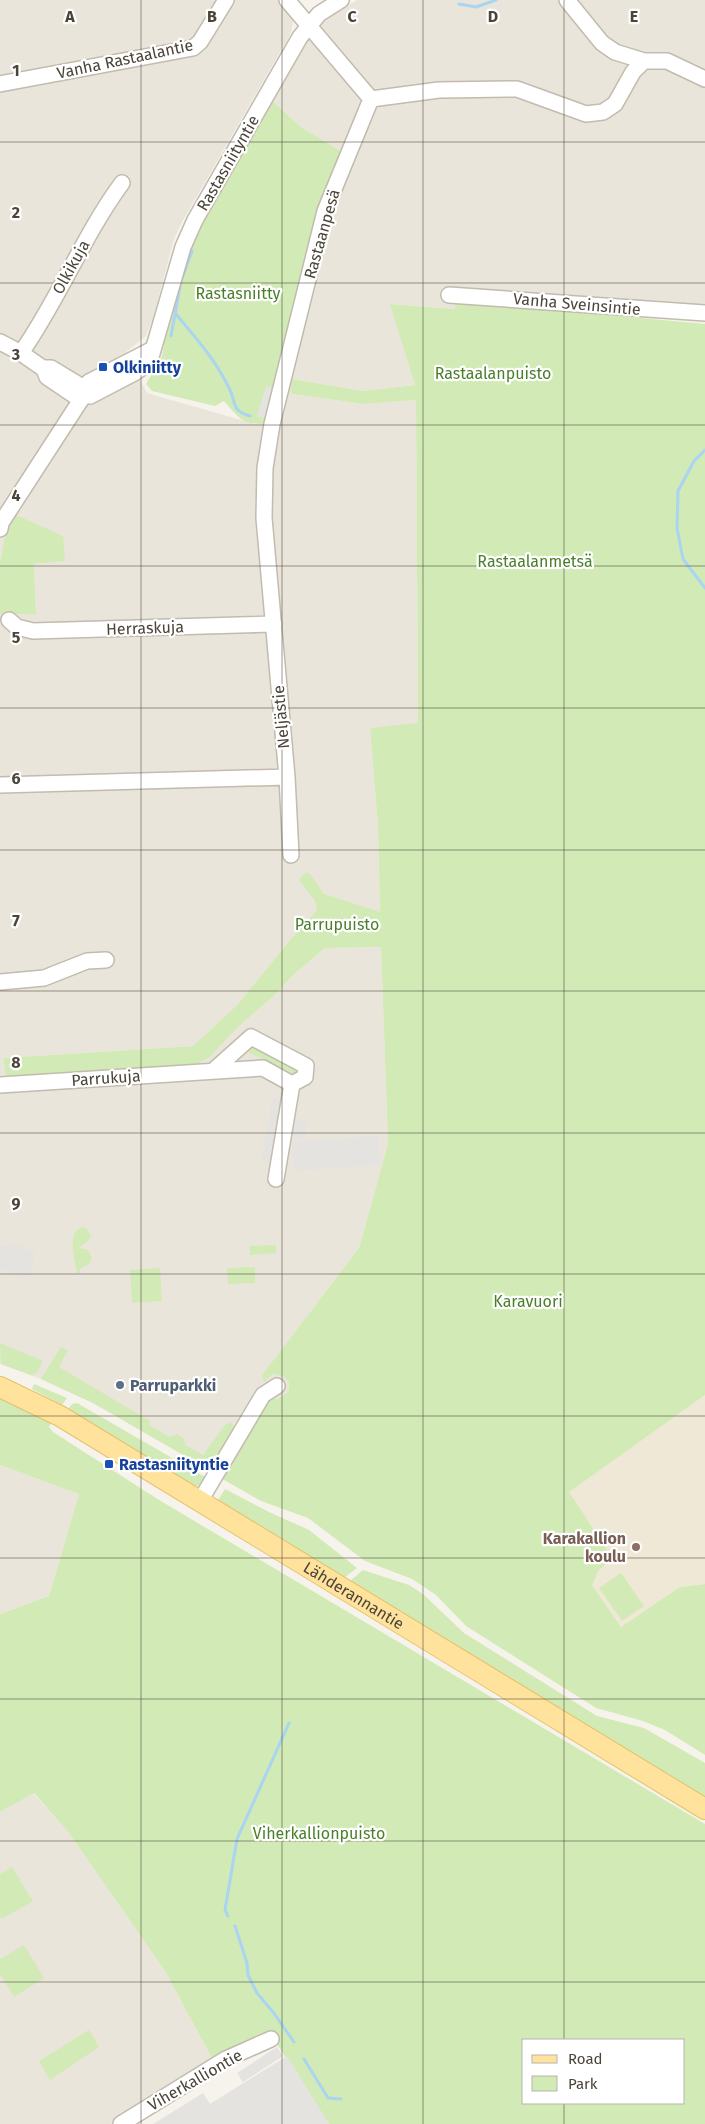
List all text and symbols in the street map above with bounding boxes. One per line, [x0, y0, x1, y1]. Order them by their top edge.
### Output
text: A [64, 7, 75, 26]
text: B [207, 7, 217, 26]
text: C [347, 7, 357, 26]
text: D [488, 7, 498, 26]
text: E [630, 7, 638, 26]
street label: Vanha Rastaalantie [55, 35, 195, 83]
text: 1 [12, 61, 20, 80]
street label: Rastasniityntie [193, 112, 263, 214]
street label: Rastaanpesä [300, 187, 344, 281]
text: 2 [12, 203, 20, 222]
street label: Olkikuja [48, 237, 94, 297]
park label: Rastasniitty [196, 284, 281, 303]
street label: Vanha Sveinsintie [512, 289, 642, 319]
text: 3 [11, 345, 20, 364]
place label: Olkiniitty [113, 358, 182, 377]
marker: Olkiniitty [97, 361, 109, 373]
park label: Rastaalanpuisto [435, 364, 551, 383]
text: 4 [11, 486, 21, 505]
park label: Rastaalanmetsä [477, 552, 593, 571]
street label: Herraskuja [106, 617, 184, 639]
text: 5 [12, 628, 21, 647]
street label: Neljästie [269, 684, 293, 750]
text: 6 [11, 769, 21, 788]
text: 7 [12, 911, 20, 930]
park label: Parrupuisto [295, 915, 379, 934]
text: 8 [11, 1053, 21, 1072]
street label: Parrukuja [71, 1066, 141, 1090]
text: 9 [12, 1194, 21, 1213]
park label: Karavuori [493, 1292, 563, 1311]
place label: Parruparkki [130, 1376, 216, 1395]
marker: Parruparkki [114, 1379, 126, 1391]
place label: Rastasniityntie [119, 1455, 229, 1474]
marker: Rastasniityntie [103, 1458, 115, 1470]
place label: Karakallion koulu [543, 1529, 626, 1566]
marker: Karakallion koulu [630, 1541, 642, 1553]
street label: Lähderannantie [300, 1557, 408, 1633]
park label: Viherkallionpuisto [253, 1824, 385, 1843]
legend [522, 2039, 685, 2104]
street label: Viherkalliontie [144, 2045, 246, 2115]
text: Road [568, 2050, 603, 2068]
text: Park [568, 2075, 598, 2093]

